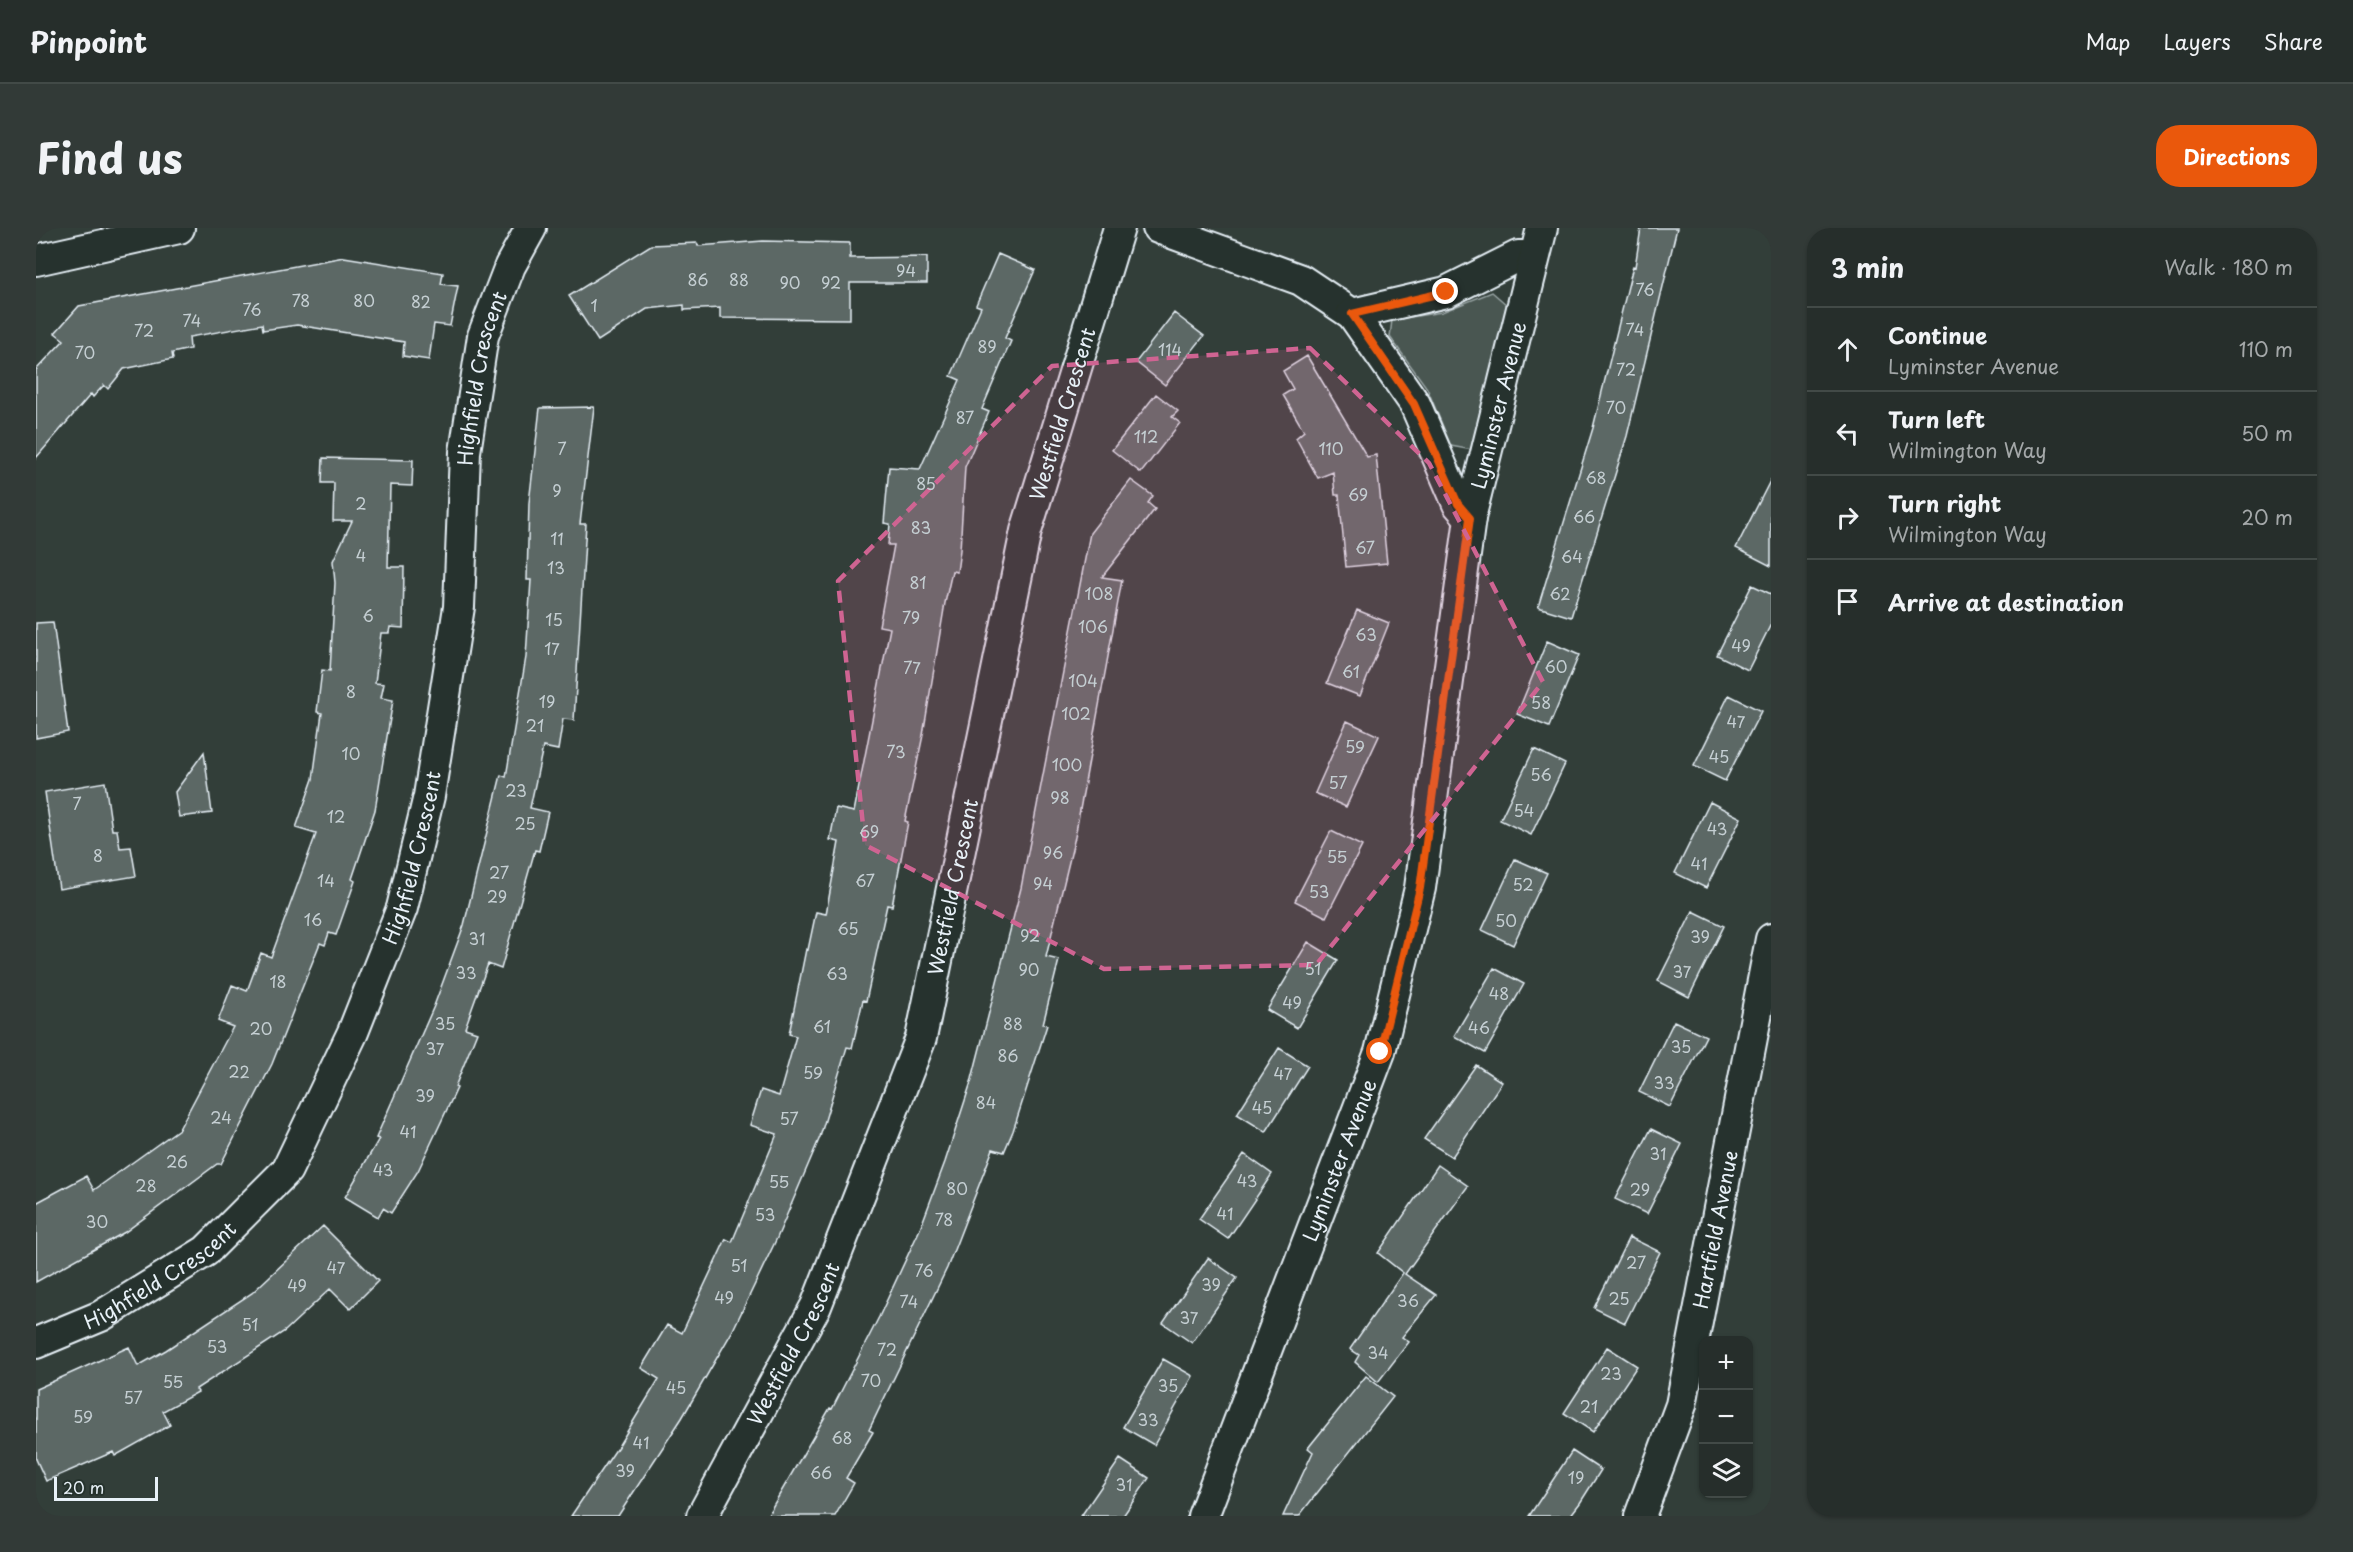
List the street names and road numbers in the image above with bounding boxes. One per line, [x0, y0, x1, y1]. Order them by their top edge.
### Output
street label: Highfield Crescent [449, 287, 514, 466]
street label: Lyminster Avenue [1463, 318, 1533, 492]
street label: Westfield Crescent [1021, 324, 1103, 504]
street label: Highfield Crescent [374, 769, 448, 949]
street label: Westfield Crescent [919, 796, 985, 978]
street label: Lyminster Avenue [1294, 1075, 1383, 1245]
street label: Hartfield Avenue [1685, 1148, 1745, 1311]
street label: Highfield Crescent [79, 1214, 243, 1337]
street label: Westfield Crescent [739, 1258, 847, 1431]

